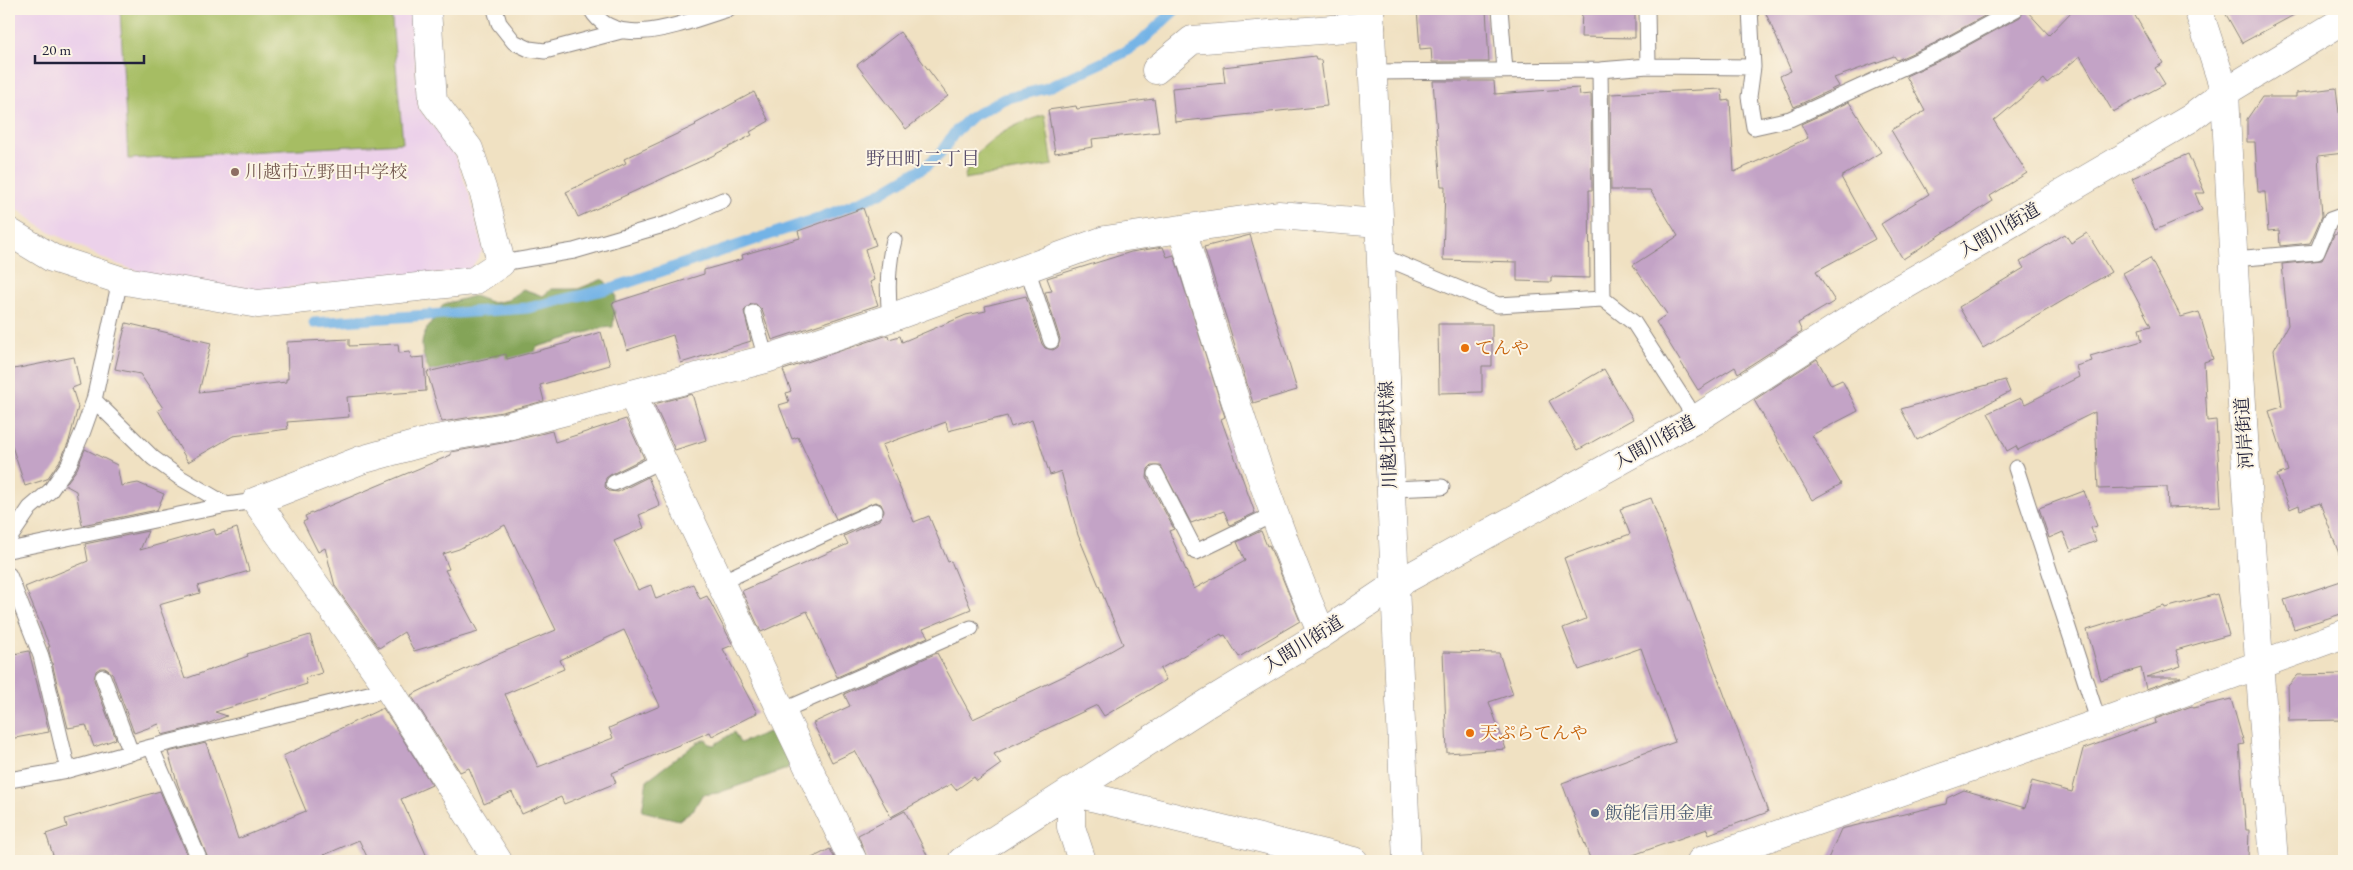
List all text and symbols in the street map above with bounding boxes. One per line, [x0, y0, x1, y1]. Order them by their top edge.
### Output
scale bar [35, 32, 144, 64]
text: 20 m [42, 40, 71, 59]
district label: 野田町二丁目 [866, 146, 980, 171]
place label: 川越市立野田中学校 [245, 160, 407, 183]
marker: 川越市立野田中学校 [229, 166, 241, 178]
street label: 入間川街道 [1954, 197, 2043, 262]
place label: てんや [1475, 336, 1529, 359]
marker: てんや [1459, 342, 1471, 354]
street label: 川越北環状線 [1374, 381, 1401, 489]
street label: 河岸街道 [2230, 396, 2257, 470]
street label: 入間川街道 [1609, 410, 1699, 473]
street label: 入間川街道 [1258, 610, 1347, 677]
place label: 天ぷらてんや [1480, 721, 1588, 744]
marker: 天ぷらてんや [1464, 727, 1476, 739]
place label: 飯能信用金庫 [1605, 801, 1713, 824]
marker: 飯能信用金庫 [1589, 807, 1601, 819]

